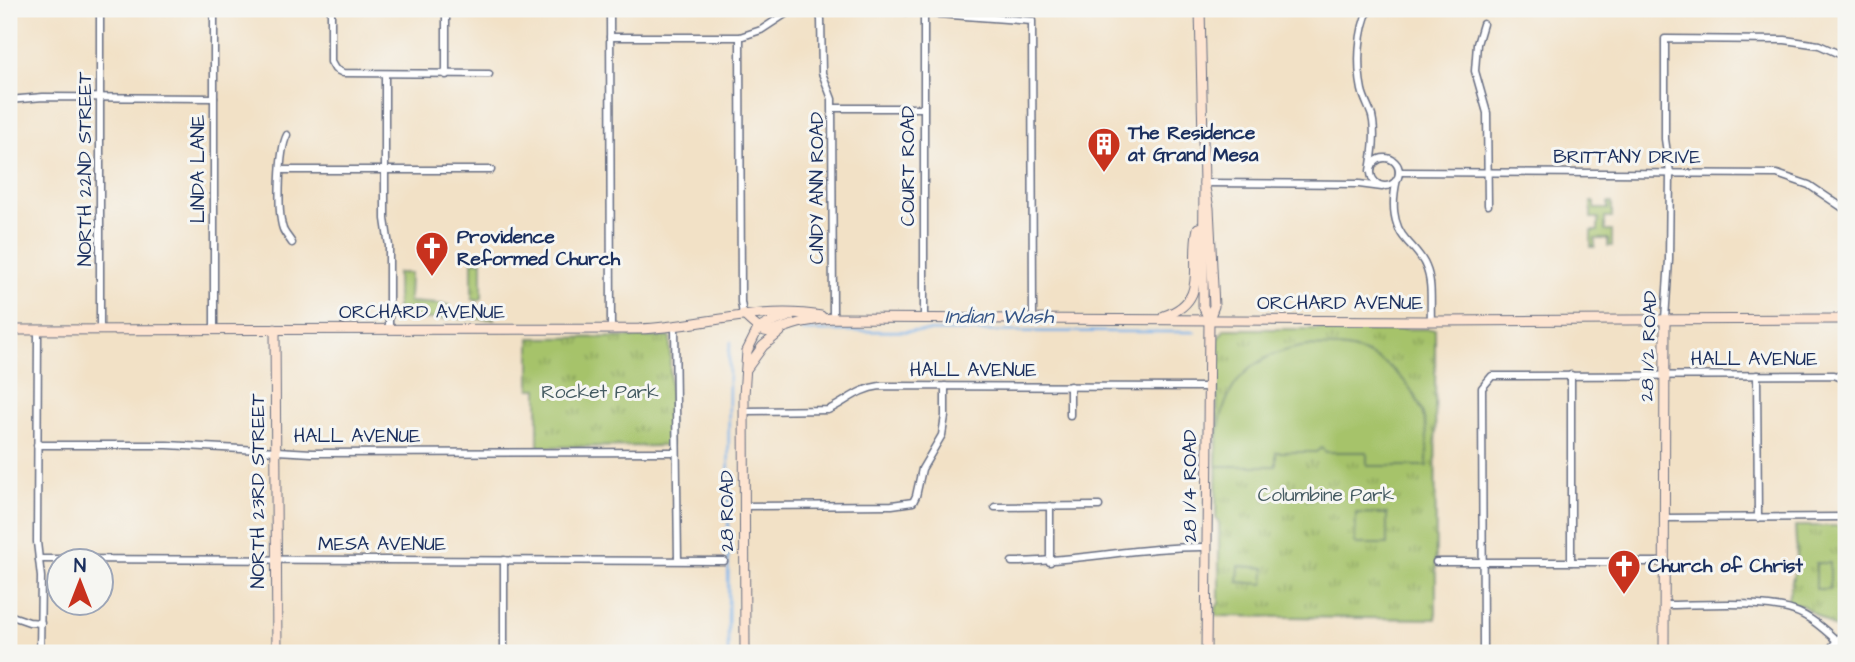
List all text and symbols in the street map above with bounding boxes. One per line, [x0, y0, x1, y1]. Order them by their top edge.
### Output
street label: NORTH 22ND STREET [72, 72, 99, 266]
street label: COURT ROAD [895, 106, 922, 226]
street label: CINDY ANN ROAD [804, 112, 831, 264]
street label: LINDA LANE [185, 115, 212, 223]
place label: The Residence at Grand Mesa [1127, 120, 1259, 169]
building icon: The Residence at Grand Mesa [1085, 125, 1123, 174]
street label: BRITTANY DRIVE [1553, 144, 1701, 171]
place label: Providence Reformed Church [457, 224, 621, 273]
church icon: Providence Reformed Church [413, 229, 451, 278]
street label: ORCHARD AVENUE [1257, 290, 1423, 317]
street label: 28 1/2 ROAD [1634, 290, 1664, 402]
street label: ORCHARD AVENUE [339, 299, 505, 326]
water label: Indian Wash [945, 302, 1055, 331]
street label: HALL AVENUE [1691, 346, 1817, 373]
street label: HALL AVENUE [910, 357, 1036, 384]
park label: Rocket Park [541, 379, 659, 406]
street label: NORTH 23RD STREET [245, 393, 272, 589]
street label: HALL AVENUE [294, 423, 420, 450]
street label: 28 1/4 ROAD [1177, 429, 1204, 543]
street label: 28 ROAD [714, 470, 741, 552]
park label: Columbine Park [1258, 482, 1395, 509]
street label: MESA AVENUE [318, 531, 446, 558]
north arrow [46, 546, 116, 616]
church icon: Church of Christ [1605, 547, 1643, 596]
text: N [74, 553, 86, 580]
place label: Church of Christ [1648, 553, 1803, 580]

